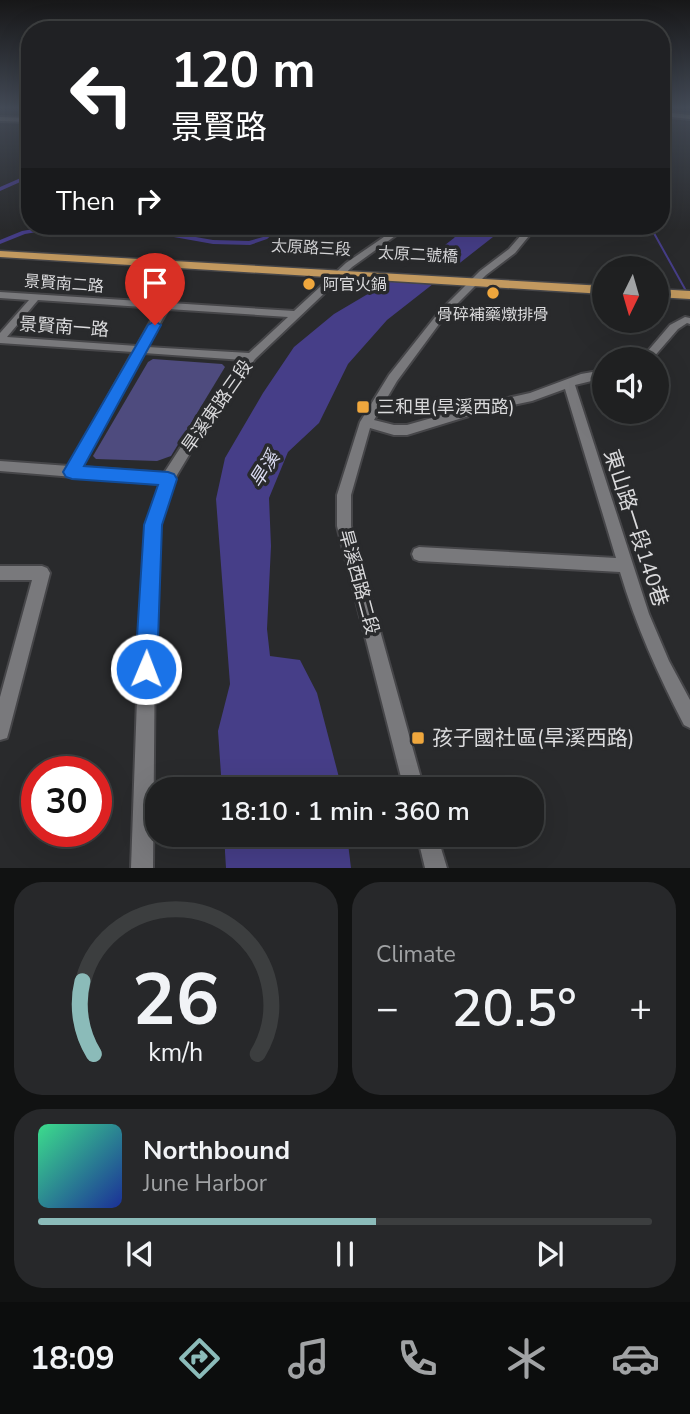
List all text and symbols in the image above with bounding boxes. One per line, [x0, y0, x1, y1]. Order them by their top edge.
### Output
text: 120 m [171, 37, 315, 104]
icon: left [56, 49, 147, 140]
text: 景賢路 [171, 106, 267, 149]
icon: right [129, 182, 167, 220]
text: Then [56, 184, 115, 219]
street label: 太原路三段 [270, 235, 351, 261]
street label: 太原二號橋 [377, 242, 458, 268]
pin [125, 253, 185, 325]
north arrow [592, 256, 668, 332]
map controls [592, 256, 669, 424]
icon: arrive [136, 264, 174, 302]
street label: 景賢南二路 [23, 270, 105, 298]
place label: 阿官火鍋 [323, 274, 387, 296]
marker: 阿官火鍋 [301, 276, 317, 292]
marker: 骨碎補藥燉排骨 [485, 285, 501, 301]
place label: 骨碎補藥燉排骨 [437, 304, 549, 326]
street label: 景賢南一路 [18, 312, 110, 342]
button: sound [592, 347, 669, 424]
street label: 旱溪東路三段 [176, 355, 258, 457]
place label: 三和里(旱溪西路) [377, 395, 514, 419]
marker: 三和里(旱溪西路) [355, 399, 371, 415]
water label: 旱溪 [244, 444, 288, 493]
street label: 東山路一段140巷 [597, 446, 675, 610]
street label: 旱溪西路二段 [333, 527, 385, 637]
position arrow [109, 632, 183, 706]
place label: 孩子國社區(旱溪西路) [432, 724, 634, 752]
marker: 孩子國社區(旱溪西路) [410, 730, 426, 746]
speed limit sign: 30 [21, 756, 112, 847]
text: 18:10 · 1 min · 360 m [219, 794, 470, 829]
text: Climate [376, 939, 456, 970]
text: 26 [132, 951, 220, 1051]
text: 20.5° [451, 973, 577, 1044]
text: − [376, 983, 399, 1034]
text: + [629, 983, 652, 1034]
text: km/h [148, 1036, 204, 1070]
text: Northbound [143, 1133, 290, 1168]
text: June Harbor [143, 1168, 267, 1199]
icon: previous [121, 1235, 159, 1273]
icon: pause [326, 1235, 364, 1273]
icon: next [531, 1235, 569, 1273]
icon: directions [175, 1334, 224, 1383]
icon: music [284, 1334, 333, 1383]
icon: phone [393, 1334, 442, 1383]
icon: climate [502, 1334, 551, 1383]
icon: car [611, 1334, 660, 1383]
text: 18:09 [30, 1337, 115, 1380]

